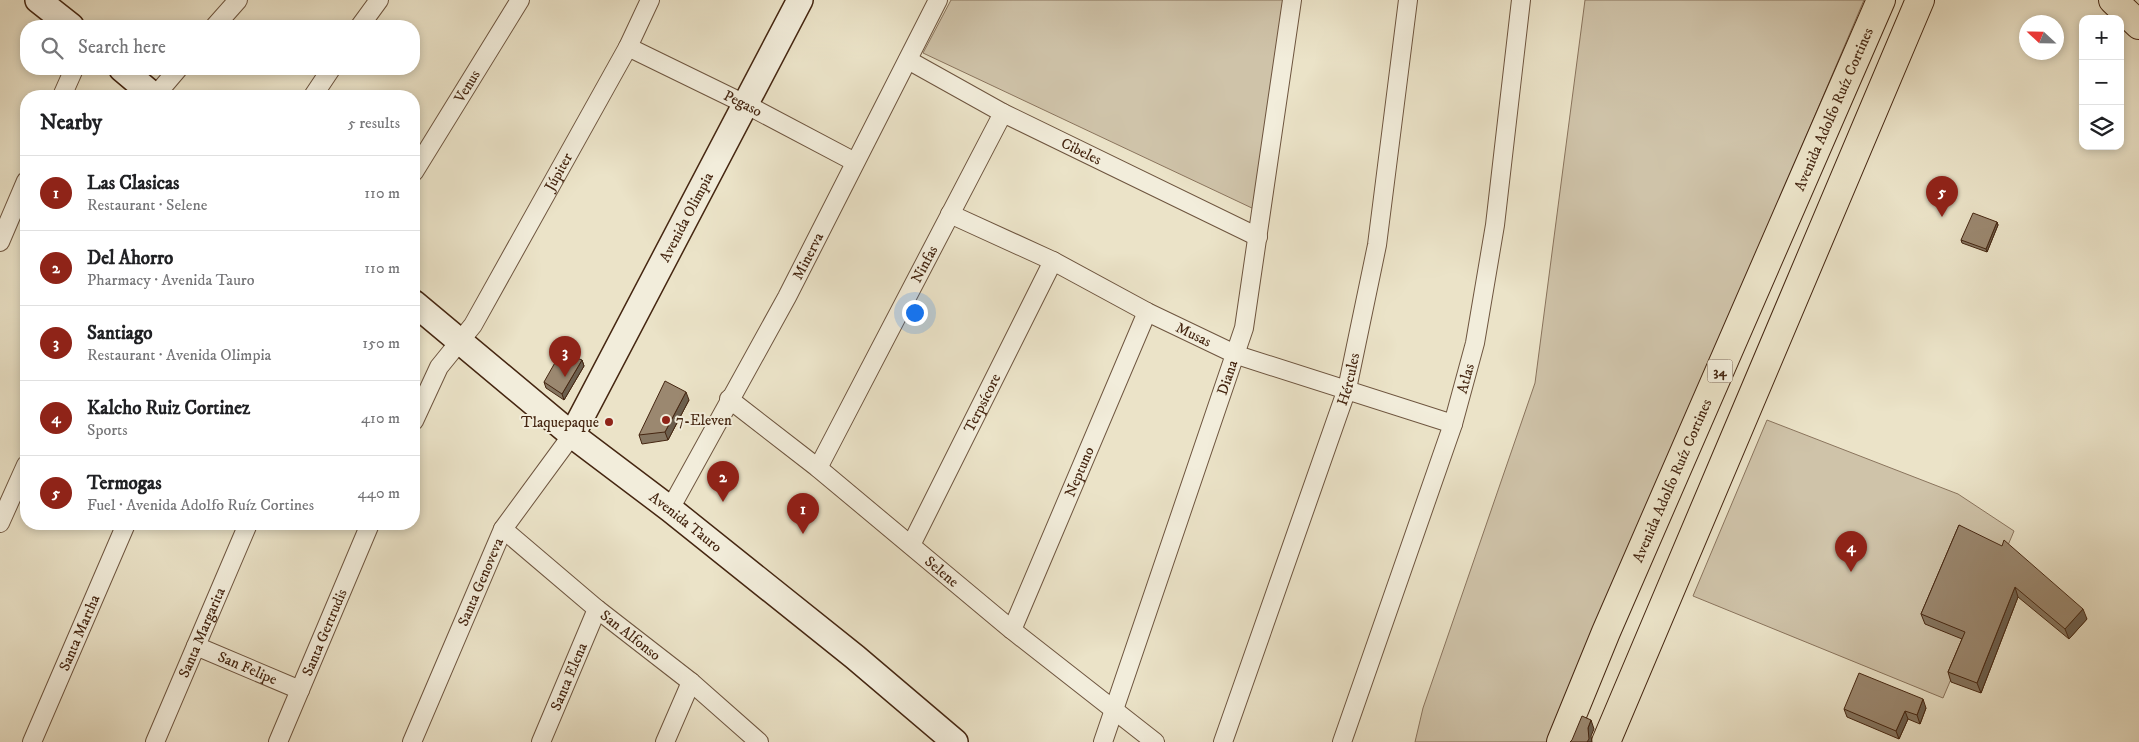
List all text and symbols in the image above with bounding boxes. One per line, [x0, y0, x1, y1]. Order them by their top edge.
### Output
north arrow [2019, 15, 2064, 60]
map controls [2079, 15, 2124, 150]
button: + [2079, 15, 2124, 60]
search box [20, 20, 420, 75]
street label: Avenida Adolfo Ruíz Cortines [1790, 25, 1878, 194]
icon: search [38, 34, 66, 62]
text: Search here [78, 36, 166, 59]
button: − [2079, 60, 2124, 105]
street label: Venus [450, 66, 485, 107]
street label: Pegaso [720, 86, 765, 121]
button: layers [2079, 105, 2124, 150]
text: Nearby [40, 110, 102, 136]
text: 5 results [348, 113, 400, 133]
street label: Cibeles [1058, 134, 1105, 169]
street label: Júpiter [540, 149, 577, 196]
street label: Avenida Olimpia [655, 169, 718, 266]
text: Las Clasicas [87, 172, 179, 195]
pin: 5 [1926, 176, 1958, 217]
text: 1 [53, 183, 59, 203]
text: 110 m [364, 183, 400, 203]
text: Restaurant · Selene [87, 195, 207, 215]
street label: Minerva [788, 229, 828, 283]
street label: Ninfas [907, 242, 942, 286]
text: Del Ahorro [87, 247, 173, 270]
text: 2 [52, 258, 60, 278]
text: 110 m [364, 258, 400, 278]
text: Pharmacy · Avenida Tauro [87, 270, 255, 290]
your location [902, 300, 928, 326]
street label: Musas [1173, 318, 1214, 351]
text: Santiago [87, 322, 152, 345]
text: 3 [53, 333, 59, 353]
text: 150 m [362, 333, 400, 353]
pin: 3 [549, 336, 581, 377]
text: Restaurant · Avenida Olimpia [87, 345, 271, 365]
street label: Hércules [1333, 351, 1364, 408]
street label: Diana [1213, 357, 1243, 398]
road number: 34 [1708, 360, 1732, 382]
street label: Atlas [1453, 361, 1479, 396]
street label: Terpsícore [960, 370, 1005, 436]
street label: Avenida Adolfo Ruíz Cortines [1628, 396, 1716, 565]
text: Kalcho Ruiz Cortinez [87, 397, 250, 420]
text: 4 [51, 408, 61, 428]
text: 410 m [361, 408, 400, 428]
place label: 7-Eleven [676, 411, 732, 430]
place label: Tlaquepaque [521, 413, 599, 432]
marker: 7-Eleven [660, 414, 672, 426]
marker: Tlaquepaque [603, 416, 615, 428]
text: Sports [87, 420, 128, 440]
street label: Neptuno [1061, 444, 1099, 500]
pin: 2 [707, 461, 739, 502]
text: Termogas [87, 472, 162, 495]
text: 5 [52, 483, 60, 503]
text: 440 m [358, 483, 400, 503]
street label: Avenida Tauro [645, 488, 726, 557]
pin: 1 [787, 493, 819, 534]
text: Fuel · Avenida Adolfo Ruíz Cortines [87, 495, 314, 515]
pin: 4 [1835, 531, 1867, 572]
street label: Santa Genoveva [454, 535, 508, 629]
street label: Selene [921, 552, 963, 592]
street label: Santa Margarita [175, 584, 230, 681]
street label: Santa Gertrudis [298, 586, 352, 679]
street label: Santa Martha [55, 591, 105, 674]
street label: San Alfonso [596, 606, 664, 665]
street label: Santa Elena [546, 639, 592, 714]
street label: San Felipe [215, 647, 280, 689]

